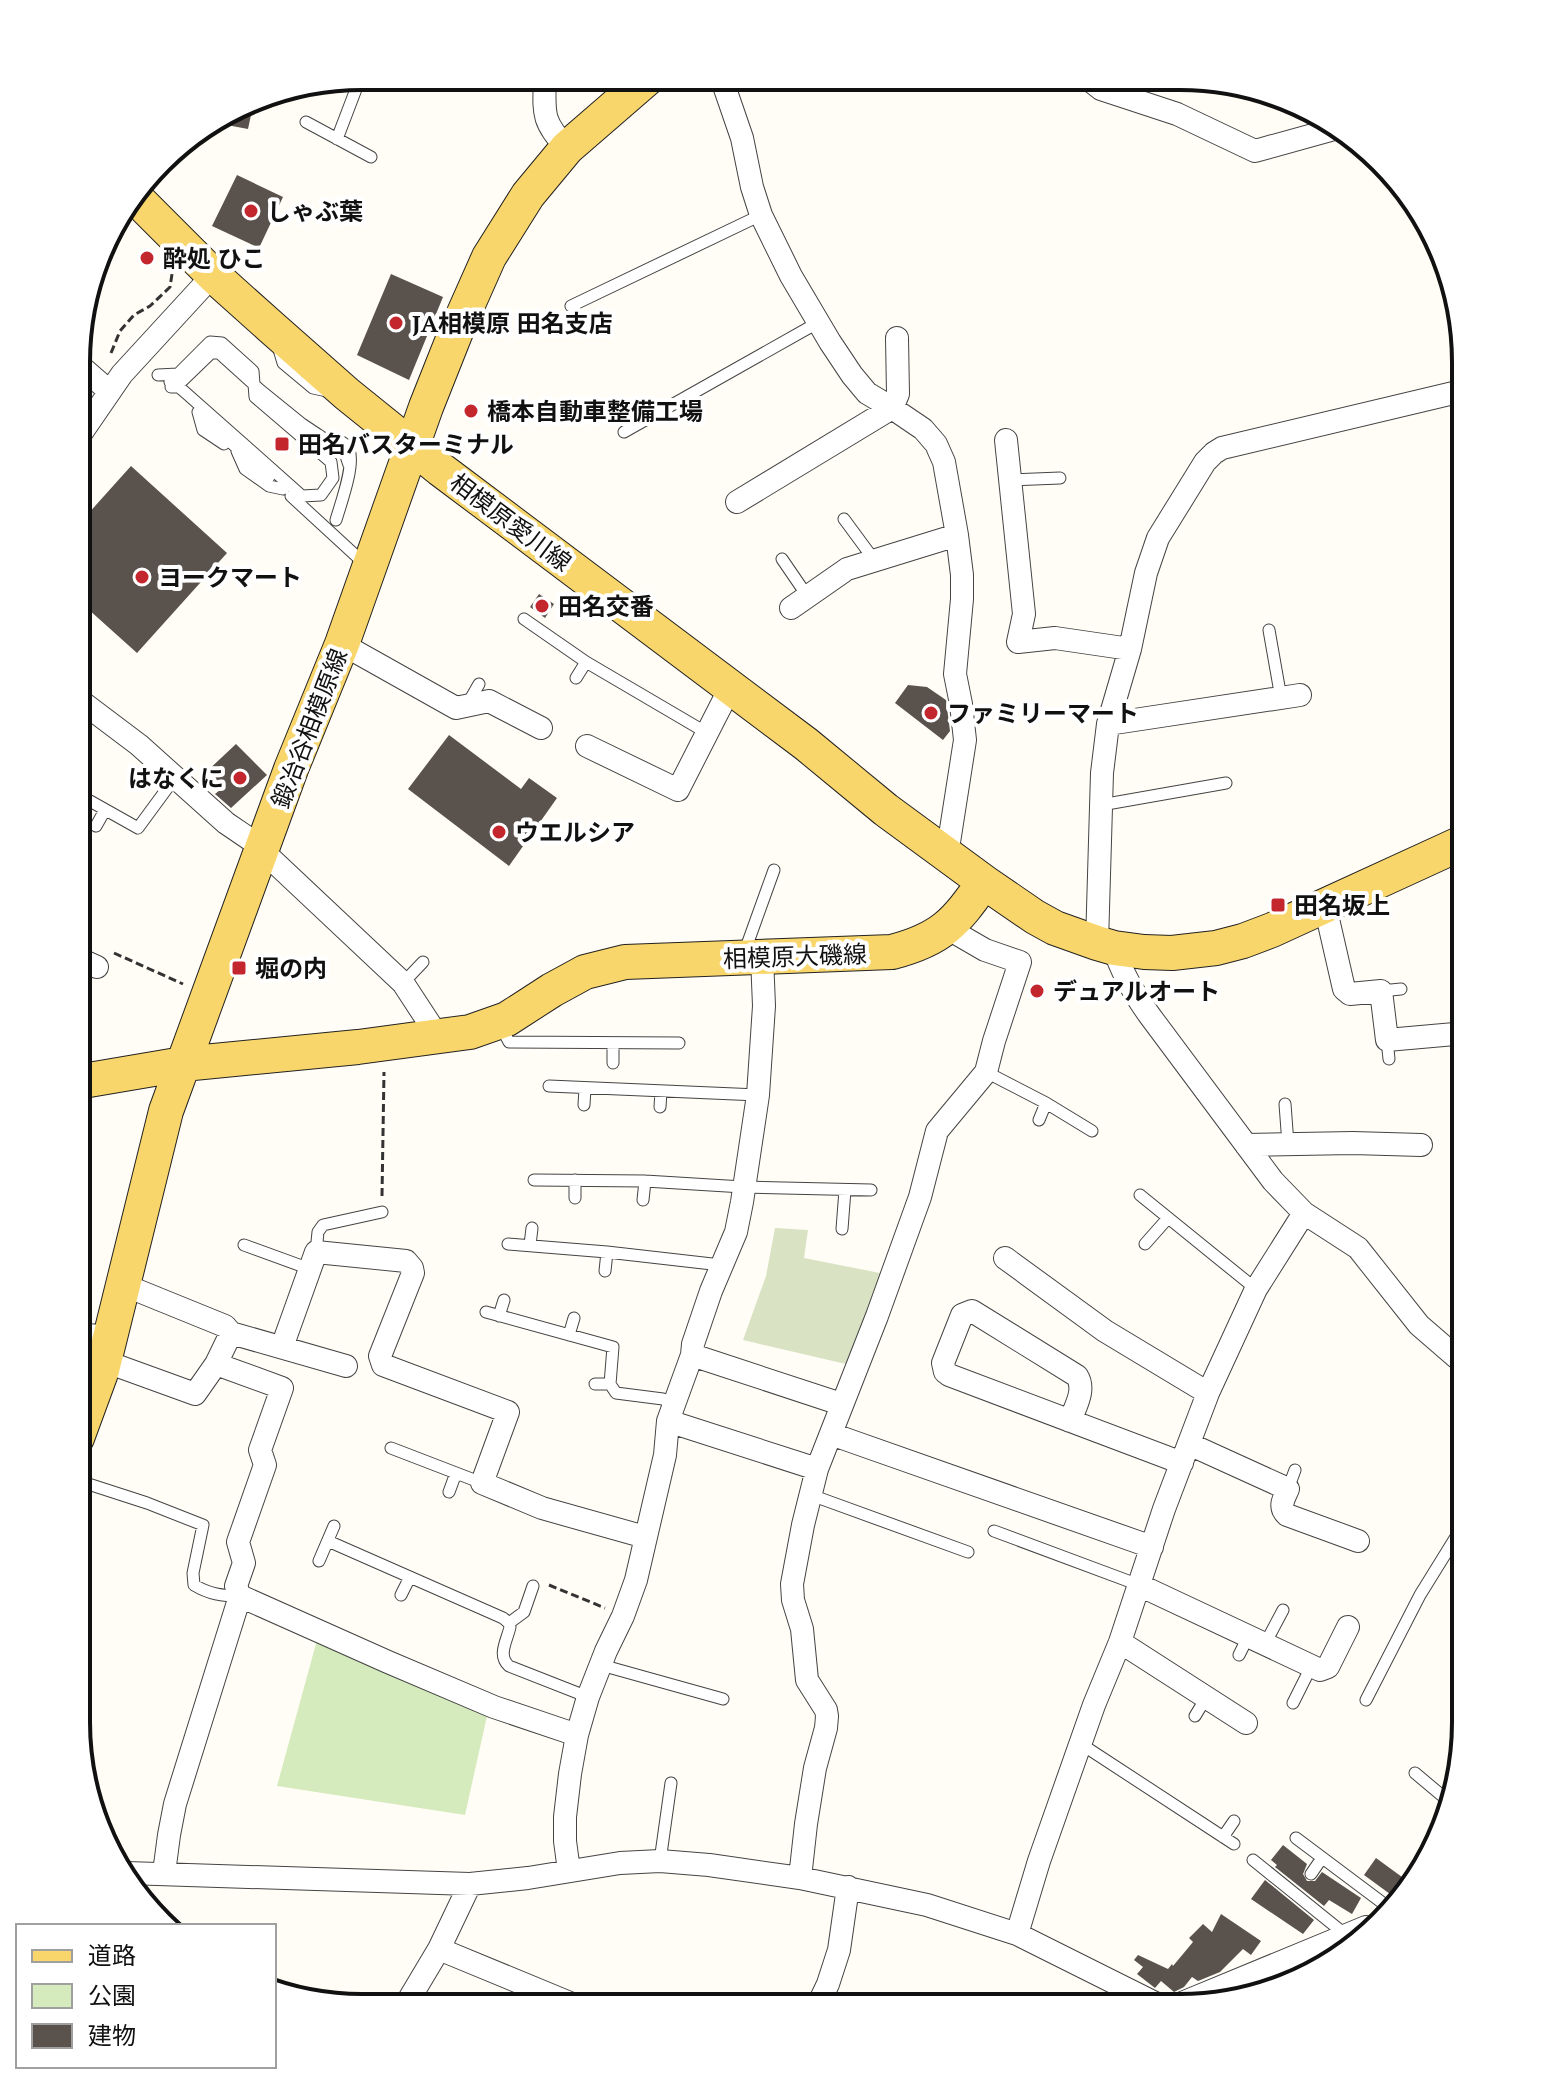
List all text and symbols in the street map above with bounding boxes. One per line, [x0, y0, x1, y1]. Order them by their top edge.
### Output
place label: しゃぶ葉 [267, 195, 363, 227]
marker: しゃぶ葉 [242, 202, 260, 220]
place label: 酔処 ひこ [163, 242, 265, 274]
marker: 酔処 ひこ [138, 249, 156, 267]
place label: JA相模原 田名支店 [412, 307, 613, 339]
marker: JA相模原 田名支店 [387, 314, 405, 332]
place label: 橋本自動車整備工場 [487, 395, 703, 427]
marker: 橋本自動車整備工場 [462, 402, 480, 420]
place label: 田名バスターミナル [298, 428, 514, 460]
marker: 田名バスターミナル [273, 435, 291, 453]
street label: 相模原愛川線 [444, 466, 578, 578]
place label: ヨークマート [158, 561, 302, 593]
marker: ヨークマート [133, 568, 151, 586]
place label: 田名交番 [558, 590, 654, 622]
marker: 田名交番 [533, 597, 551, 615]
street label: 鍛冶谷相模原線 [264, 644, 354, 812]
place label: ファミリーマート [947, 697, 1139, 729]
marker: ファミリーマート [922, 704, 940, 722]
place label: はなくに [128, 762, 224, 794]
marker: はなくに [231, 769, 249, 787]
place label: ウエルシア [515, 816, 635, 848]
marker: ウエルシア [490, 823, 508, 841]
place label: 田名坂上 [1294, 889, 1390, 921]
marker: 田名坂上 [1269, 896, 1287, 914]
street label: 相模原大磯線 [722, 937, 868, 975]
place label: 堀の内 [255, 952, 327, 984]
marker: 堀の内 [230, 959, 248, 977]
place label: デュアルオート [1053, 975, 1220, 1007]
marker: デュアルオート [1028, 982, 1046, 1000]
legend [16, 1924, 276, 2068]
text: 道路 [88, 1939, 136, 1971]
text: 公園 [88, 1979, 136, 2011]
text: 建物 [88, 2019, 136, 2051]

